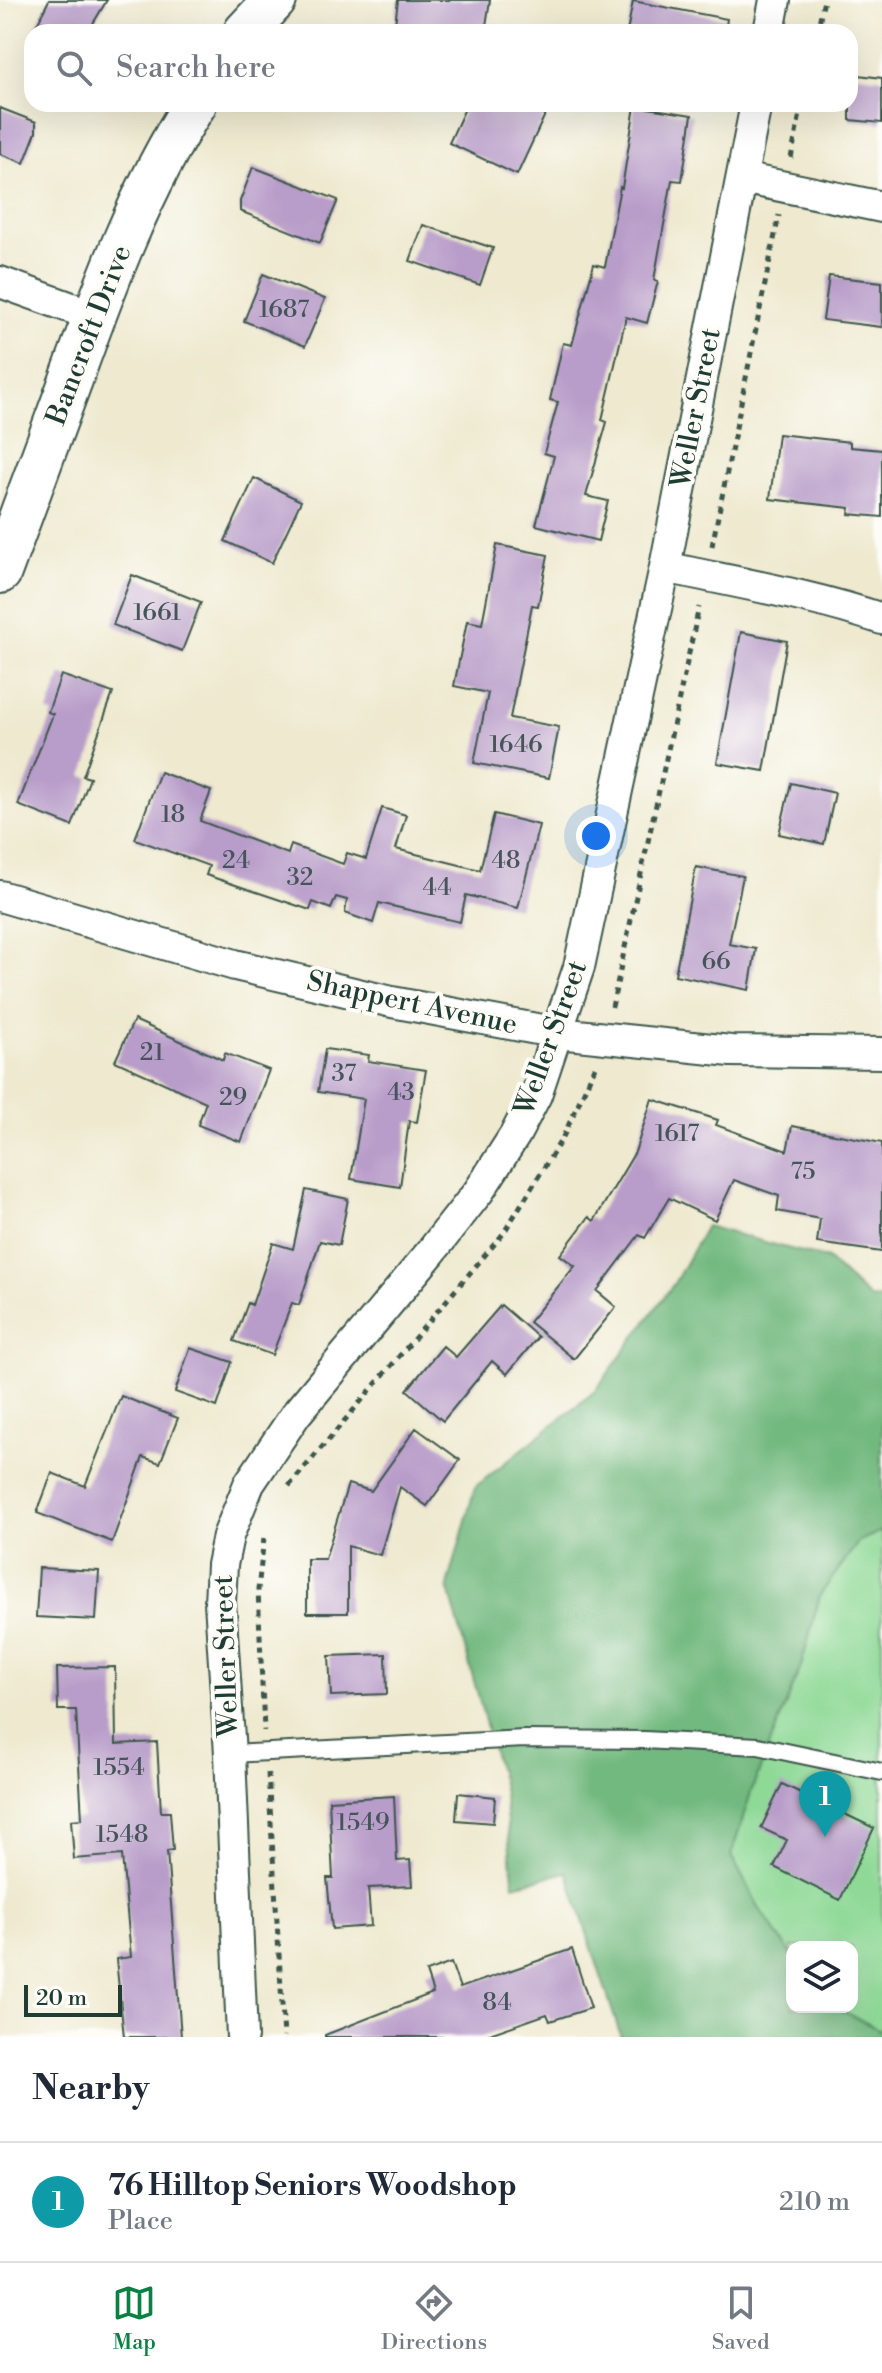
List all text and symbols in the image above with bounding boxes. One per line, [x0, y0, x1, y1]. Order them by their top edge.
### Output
search box [24, 24, 858, 112]
icon: search [52, 46, 96, 90]
text: Search here [116, 49, 276, 87]
street label: Bancroft Drive [38, 240, 139, 431]
house number: 1687 [259, 295, 309, 325]
street label: Weller Street [663, 325, 729, 492]
house number: 1661 [133, 598, 182, 628]
house number: 1646 [489, 730, 543, 760]
house number: 18 [161, 800, 185, 830]
your location [576, 816, 616, 856]
house number: 24 [222, 846, 250, 876]
house number: 48 [492, 846, 521, 876]
house number: 32 [287, 863, 313, 893]
house number: 44 [422, 873, 452, 903]
house number: 66 [701, 947, 731, 977]
street label: Weller Street [506, 956, 595, 1121]
street label: Shappert Avenue [304, 964, 520, 1042]
house number: 21 [140, 1038, 165, 1068]
house number: 37 [332, 1059, 356, 1089]
house number: 43 [387, 1078, 415, 1108]
house number: 29 [219, 1083, 247, 1113]
house number: 1617 [655, 1119, 699, 1149]
house number: 75 [791, 1157, 815, 1187]
street label: Weller Street [206, 1574, 246, 1739]
house number: 1554 [93, 1753, 145, 1783]
pin: 1 [799, 1771, 851, 1837]
house number: 1549 [337, 1808, 389, 1838]
house number: 1548 [95, 1820, 149, 1850]
map controls [786, 1941, 858, 2013]
button: layers [786, 1941, 858, 2013]
scale bar [24, 1981, 122, 2017]
text: 20 m [36, 1985, 87, 2012]
house number: 84 [482, 1988, 512, 2018]
text: Nearby [32, 2068, 150, 2110]
text: 76 Hilltop Seniors Woodshop [108, 2167, 517, 2205]
text: 1 [52, 2186, 64, 2218]
text: 210 m [779, 2186, 850, 2218]
text: Place [108, 2205, 173, 2237]
tab: Map [112, 2281, 156, 2356]
tab: Directions [381, 2281, 487, 2356]
tab: Saved [712, 2281, 770, 2356]

